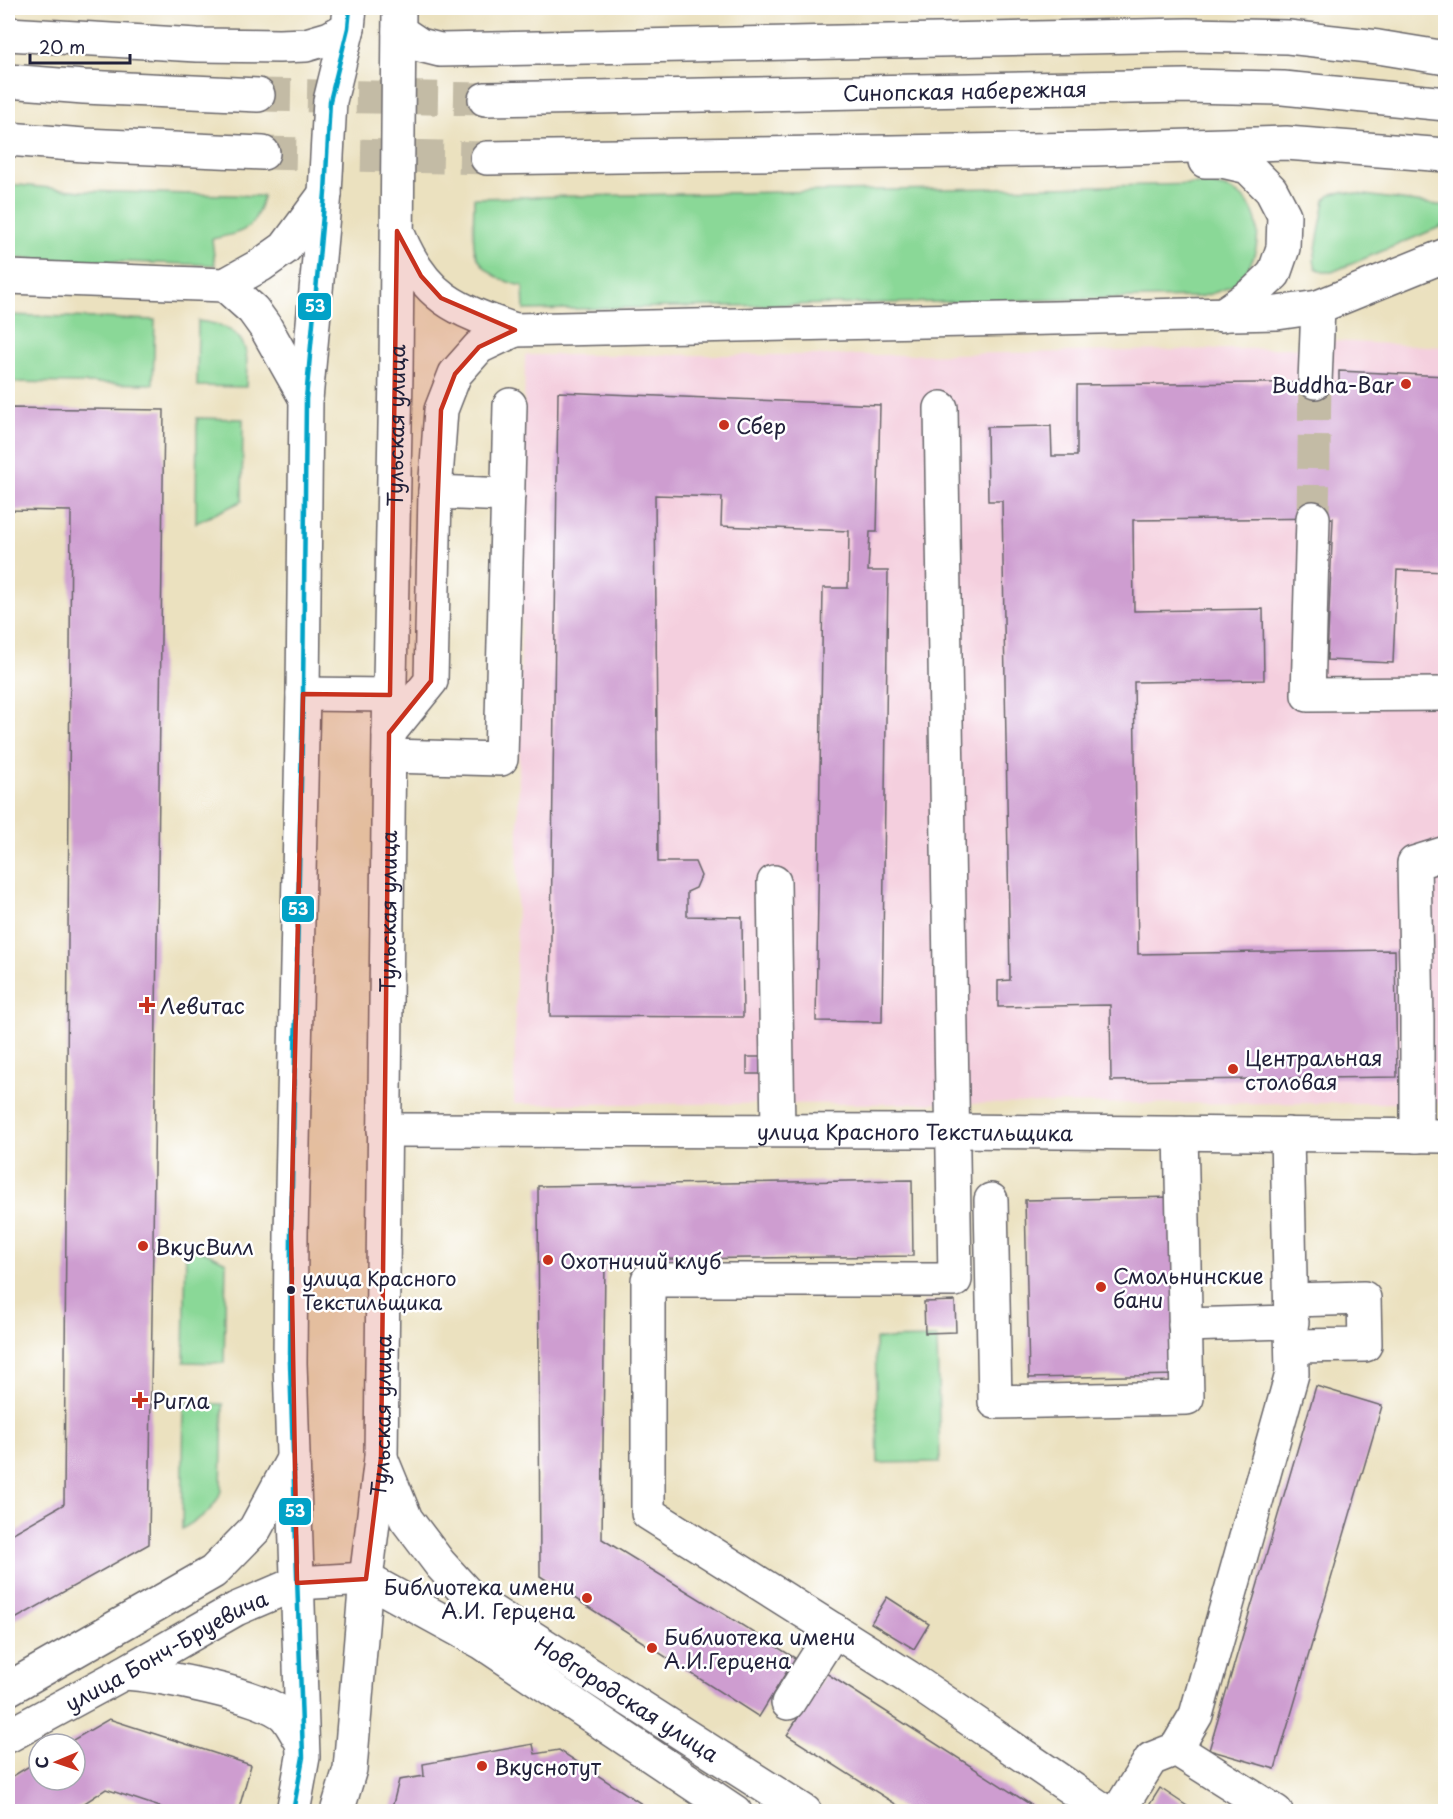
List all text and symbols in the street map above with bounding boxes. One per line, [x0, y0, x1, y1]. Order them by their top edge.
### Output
scale bar [30, 27, 130, 65]
text: 20 m [39, 33, 85, 60]
street label: Синопская набережная [842, 72, 1087, 108]
line badge: 53 [297, 292, 332, 321]
text: 53 [305, 293, 325, 317]
street label: Тульская улица [377, 344, 412, 507]
place label: Buddha-Bar [1271, 368, 1395, 400]
marker: Buddha-Bar [1399, 377, 1413, 391]
place label: Сбер [736, 409, 786, 441]
marker: Сбер [717, 418, 731, 432]
street label: Тульская улица [370, 830, 404, 993]
line badge: 53 [281, 895, 315, 923]
text: 53 [288, 896, 308, 920]
place label: Левитас [160, 989, 245, 1021]
marker: Левитас [138, 996, 156, 1014]
place label: Центральная столовая [1245, 1041, 1383, 1097]
marker: Центральная столовая [1226, 1062, 1240, 1076]
street label: улица Красного Текстильщика [757, 1115, 1074, 1148]
place label: ВкусВилл [155, 1230, 254, 1262]
marker: ВкусВилл [136, 1239, 150, 1253]
place label: Охотничий клуб [560, 1244, 721, 1276]
marker: Охотничий клуб [541, 1253, 555, 1267]
place label: Смольнинские бани [1113, 1259, 1264, 1315]
place label: улица Красного Текстильщика [302, 1263, 457, 1317]
marker: Смольнинские бани [1094, 1280, 1108, 1294]
marker: улица Красного Текстильщика [285, 1284, 297, 1296]
street label: Тульская улица [360, 1333, 398, 1498]
place label: Ригла [152, 1384, 210, 1416]
marker: Ригла [133, 1393, 147, 1407]
line badge: 53 [278, 1497, 312, 1526]
text: 53 [285, 1498, 305, 1522]
place label: Библиотека имени А.И. Герцена [384, 1570, 575, 1626]
street label: улица Бонч-Бруевича [58, 1581, 273, 1719]
marker: Библиотека имени А.И. Герцена [580, 1591, 594, 1605]
place label: Библиотека имени А.И.Герцена [664, 1620, 856, 1676]
street label: Новгородская улица [529, 1627, 726, 1770]
marker: Библиотека имени А.И.Герцена [645, 1641, 659, 1655]
north arrow [27, 1732, 87, 1792]
place label: Вкуснотут [494, 1750, 602, 1782]
text: С [29, 1756, 53, 1769]
marker: Вкуснотут [475, 1759, 489, 1773]

